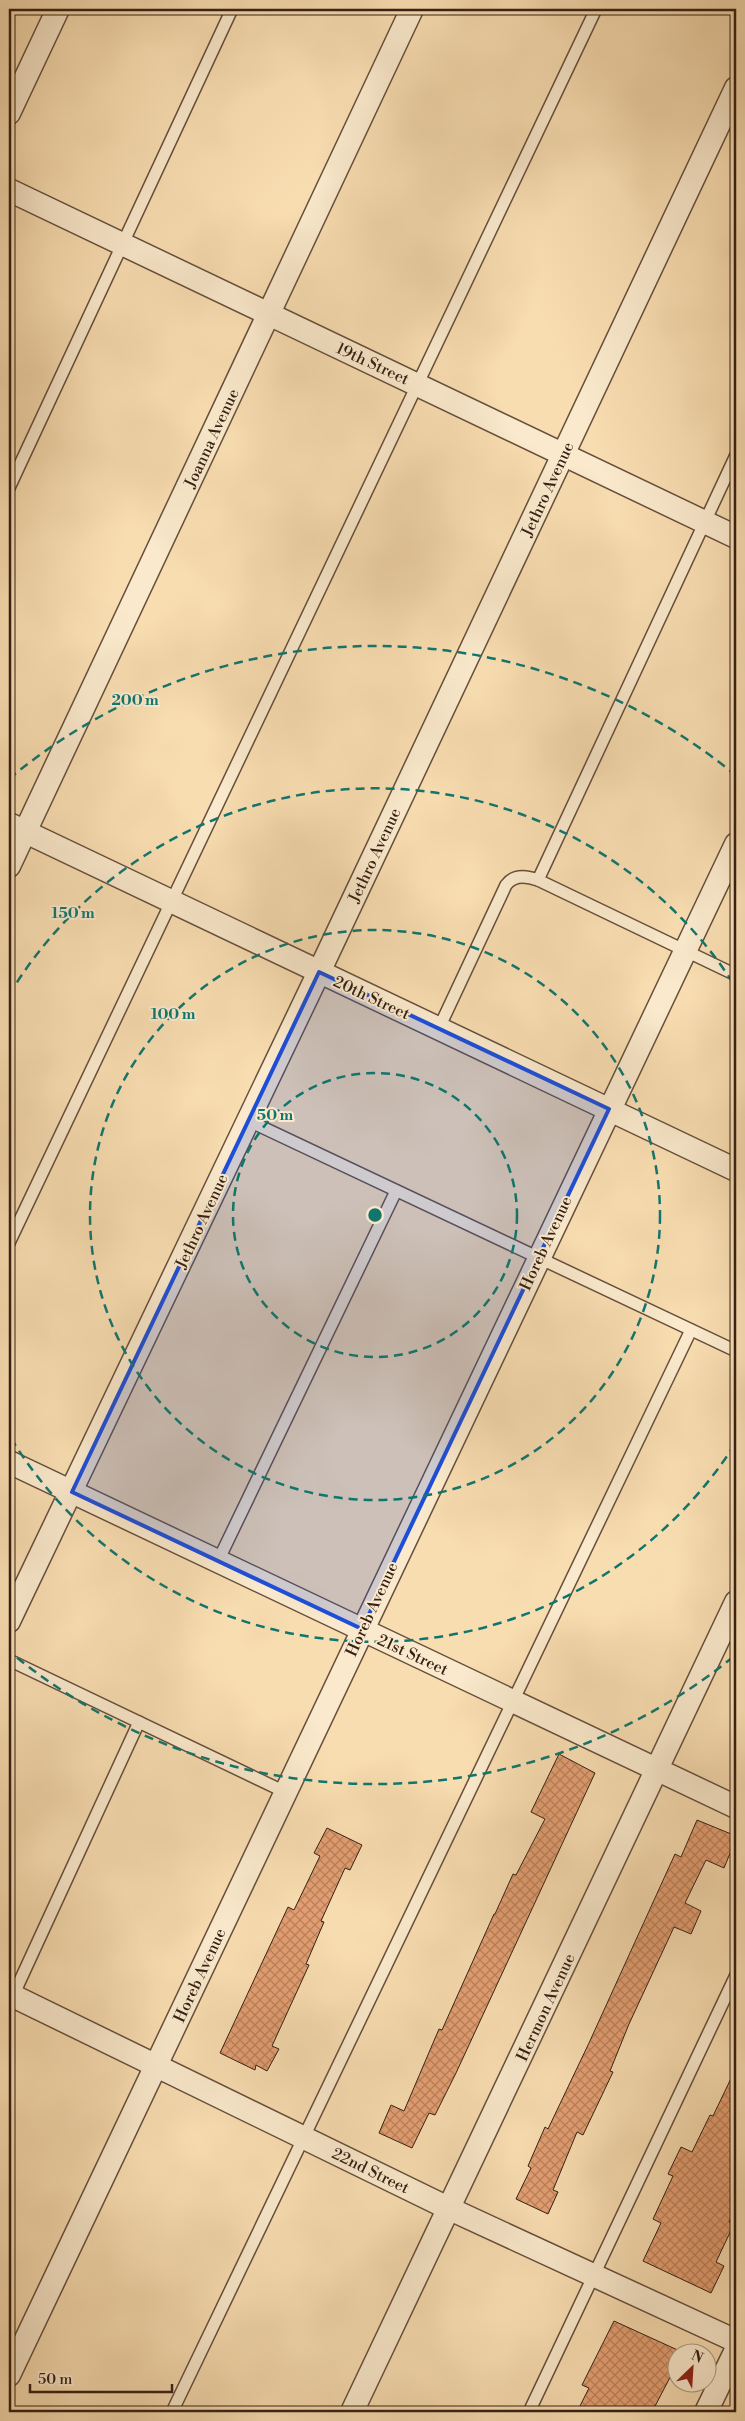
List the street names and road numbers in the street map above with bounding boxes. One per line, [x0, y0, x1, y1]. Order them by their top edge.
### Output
street label: 19th Street [333, 338, 413, 390]
street label: Joanna Avenue [180, 386, 244, 492]
street label: Jethro Avenue [517, 439, 579, 541]
street label: Jethro Avenue [344, 805, 406, 907]
street label: 20th Street [330, 972, 413, 1024]
street label: Jethro Avenue [171, 1171, 233, 1273]
street label: Horeb Avenue [515, 1193, 576, 1294]
street label: Horeb Avenue [341, 1559, 402, 1660]
street label: 21st Street [374, 1630, 451, 1680]
street label: Horeb Avenue [169, 1925, 230, 2026]
street label: Hermon Avenue [512, 1950, 580, 2065]
street label: 22nd Street [329, 2144, 413, 2198]

